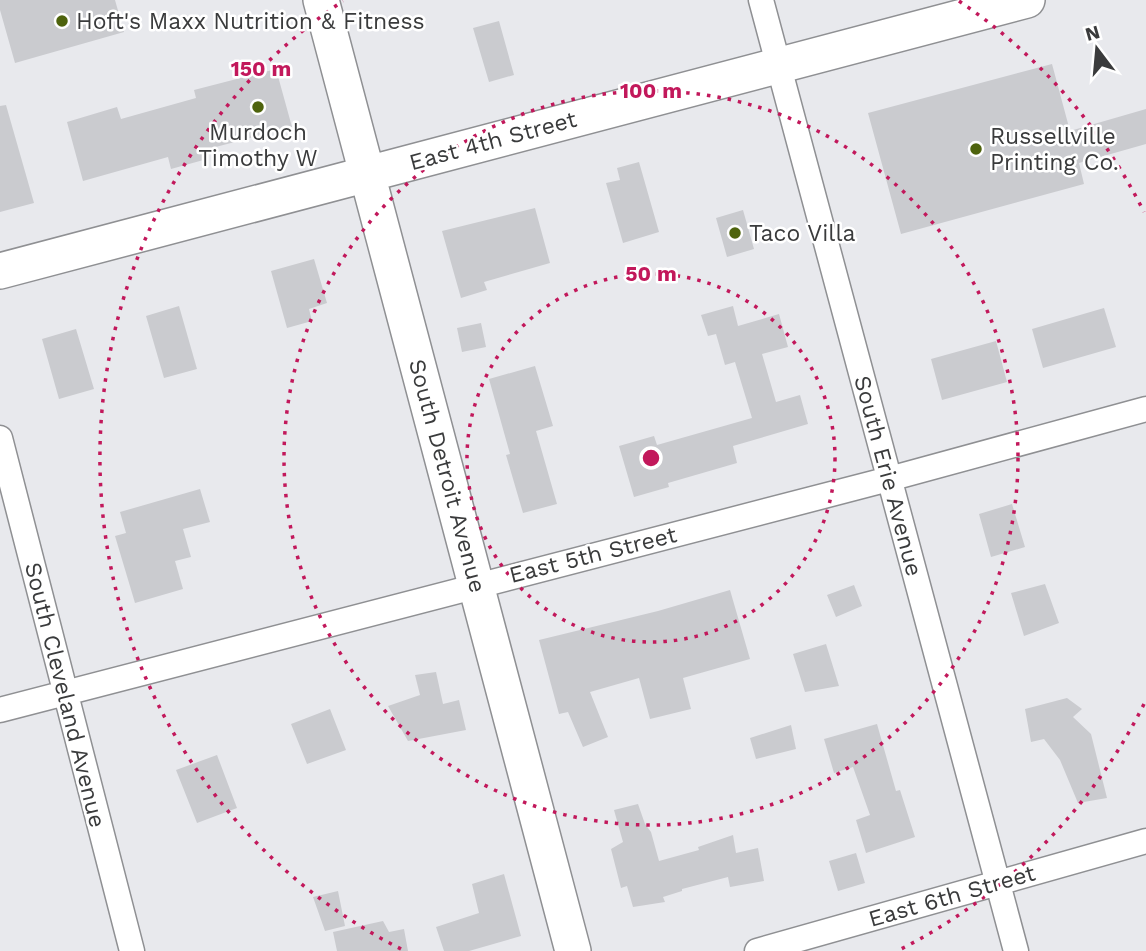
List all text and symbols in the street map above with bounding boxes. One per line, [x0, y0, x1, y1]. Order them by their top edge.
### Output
place label: Hoft's Maxx Nutrition & Fitness [76, 8, 425, 35]
marker: Hoft's Maxx Nutrition & Fitness [54, 13, 70, 29]
north arrow [1062, 14, 1132, 84]
text: N [1083, 20, 1102, 46]
text: 150 m [231, 56, 291, 81]
text: 100 m [620, 78, 682, 103]
marker: Murdoch Timothy W [250, 99, 266, 115]
street label: East 4th Street [406, 106, 580, 176]
place label: Murdoch Timothy W [198, 119, 318, 172]
place label: Russellville Printing Co. [990, 123, 1119, 176]
marker: Russellville Printing Co. [968, 141, 984, 157]
place label: Taco Villa [749, 220, 855, 247]
marker: Taco Villa [727, 225, 743, 241]
text: 50 m [625, 261, 677, 286]
street label: South Detroit Avenue [403, 356, 491, 596]
street label: South Erie Avenue [848, 373, 928, 579]
centre of rings [639, 446, 663, 470]
street label: East 5th Street [506, 521, 680, 589]
street label: South Cleveland Avenue [19, 560, 111, 830]
street label: East 6th Street [865, 859, 1039, 933]

